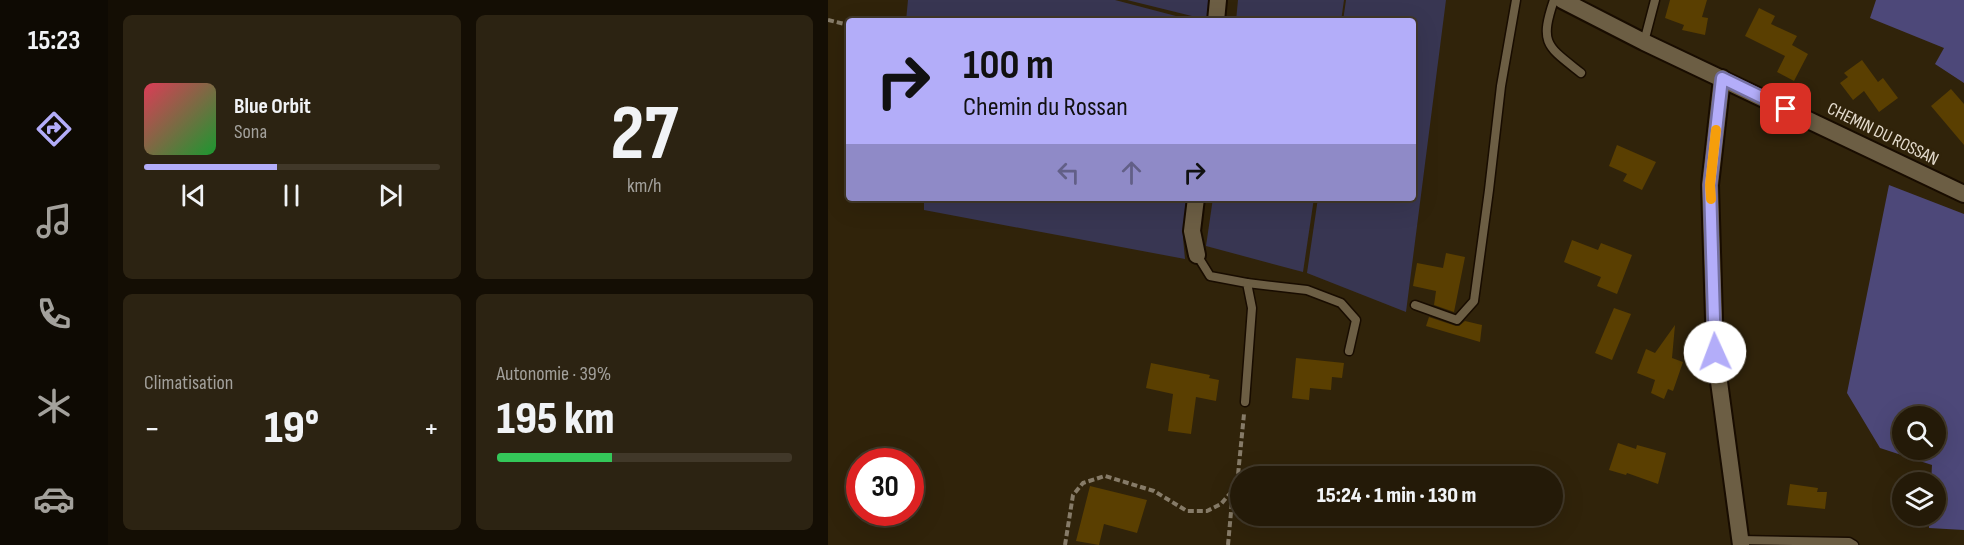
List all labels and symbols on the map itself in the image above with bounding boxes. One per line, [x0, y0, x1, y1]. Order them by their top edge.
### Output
pin [1760, 83, 1811, 134]
street label: CHEMIN DU ROSSAN [1824, 98, 1942, 170]
position arrow [1683, 320, 1747, 384]
speed limit sign: 30 [846, 448, 924, 526]

